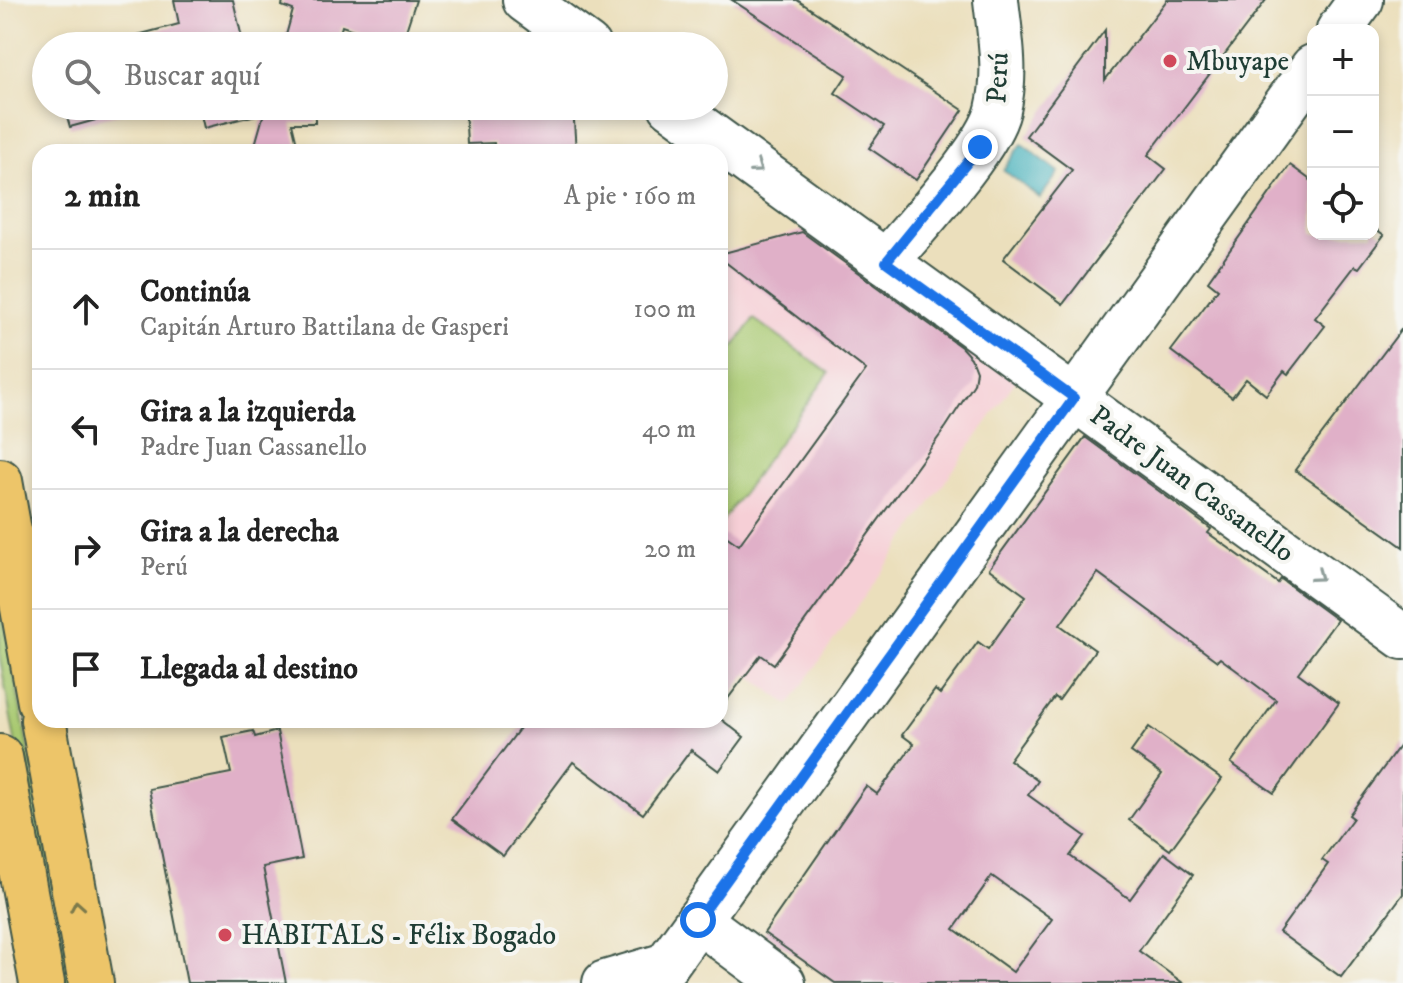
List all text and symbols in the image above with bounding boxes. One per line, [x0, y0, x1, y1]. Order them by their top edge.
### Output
map controls [1307, 24, 1379, 240]
button: + [1307, 24, 1379, 96]
search box [32, 32, 728, 120]
place label: Mbuyape [1186, 44, 1289, 79]
street label: Perú [979, 51, 1017, 105]
marker: Mbuyape [1161, 52, 1179, 70]
icon: search [60, 54, 104, 98]
text: Buscar aquí [124, 58, 261, 95]
button: − [1307, 96, 1379, 168]
route end [962, 129, 998, 165]
one-way arrow [748, 159, 762, 173]
button: locate [1307, 168, 1379, 240]
text: 2 min [64, 175, 140, 217]
text: A pie · 160 m [564, 180, 696, 213]
text: Continúa [140, 274, 250, 311]
icon: ahead [64, 287, 108, 331]
text: 100 m [633, 293, 696, 326]
text: Capitán Arturo Battilana de Gasperi [140, 311, 509, 344]
text: Gira a la izquierda [140, 394, 355, 431]
street label: Padre Juan Cassanello [1083, 398, 1301, 570]
icon: left [64, 407, 108, 451]
text: 40 m [642, 413, 696, 446]
text: Padre Juan Cassanello [140, 431, 367, 464]
text: Gira a la derecha [140, 514, 339, 551]
icon: right [64, 527, 108, 571]
text: 20 m [644, 533, 696, 566]
text: Perú [140, 551, 188, 584]
one-way arrow [1310, 566, 1324, 580]
icon: arrive [64, 647, 108, 691]
text: Llegada al destino [140, 651, 358, 688]
one-way arrow [69, 899, 86, 913]
route start [680, 902, 716, 938]
place label: HABITALS - Félix Bogado [241, 918, 556, 953]
marker: HABITALS - Félix Bogado [216, 926, 234, 944]

